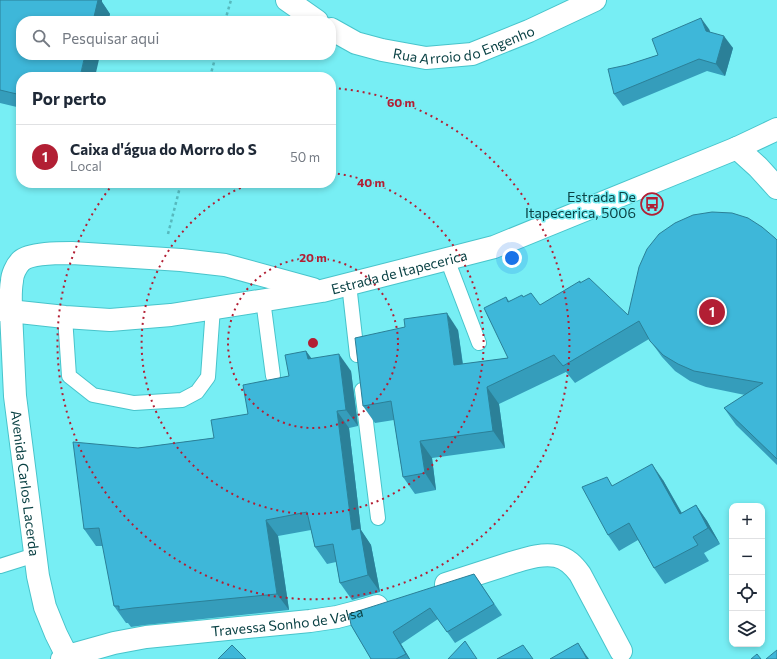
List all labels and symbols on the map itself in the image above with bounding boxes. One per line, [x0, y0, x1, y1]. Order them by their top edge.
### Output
street label: Rua Arroio do Engenho [392, 21, 537, 67]
text: 60 m [387, 95, 415, 109]
text: 40 m [357, 175, 385, 189]
place label: Estrada De Itapecerica, 5006 [525, 188, 636, 221]
bus stop icon: Estrada De Itapecerica, 5006 [639, 191, 665, 217]
street label: Estrada de Itapecerica [329, 246, 469, 297]
your location [502, 248, 522, 268]
text: 20 m [299, 250, 327, 264]
pin: 1 [699, 297, 725, 327]
centre of rings [306, 336, 320, 350]
street label: Avenida Carlos Lacerda [8, 409, 44, 557]
street label: Travessa Sonho de Valsa [210, 602, 365, 639]

